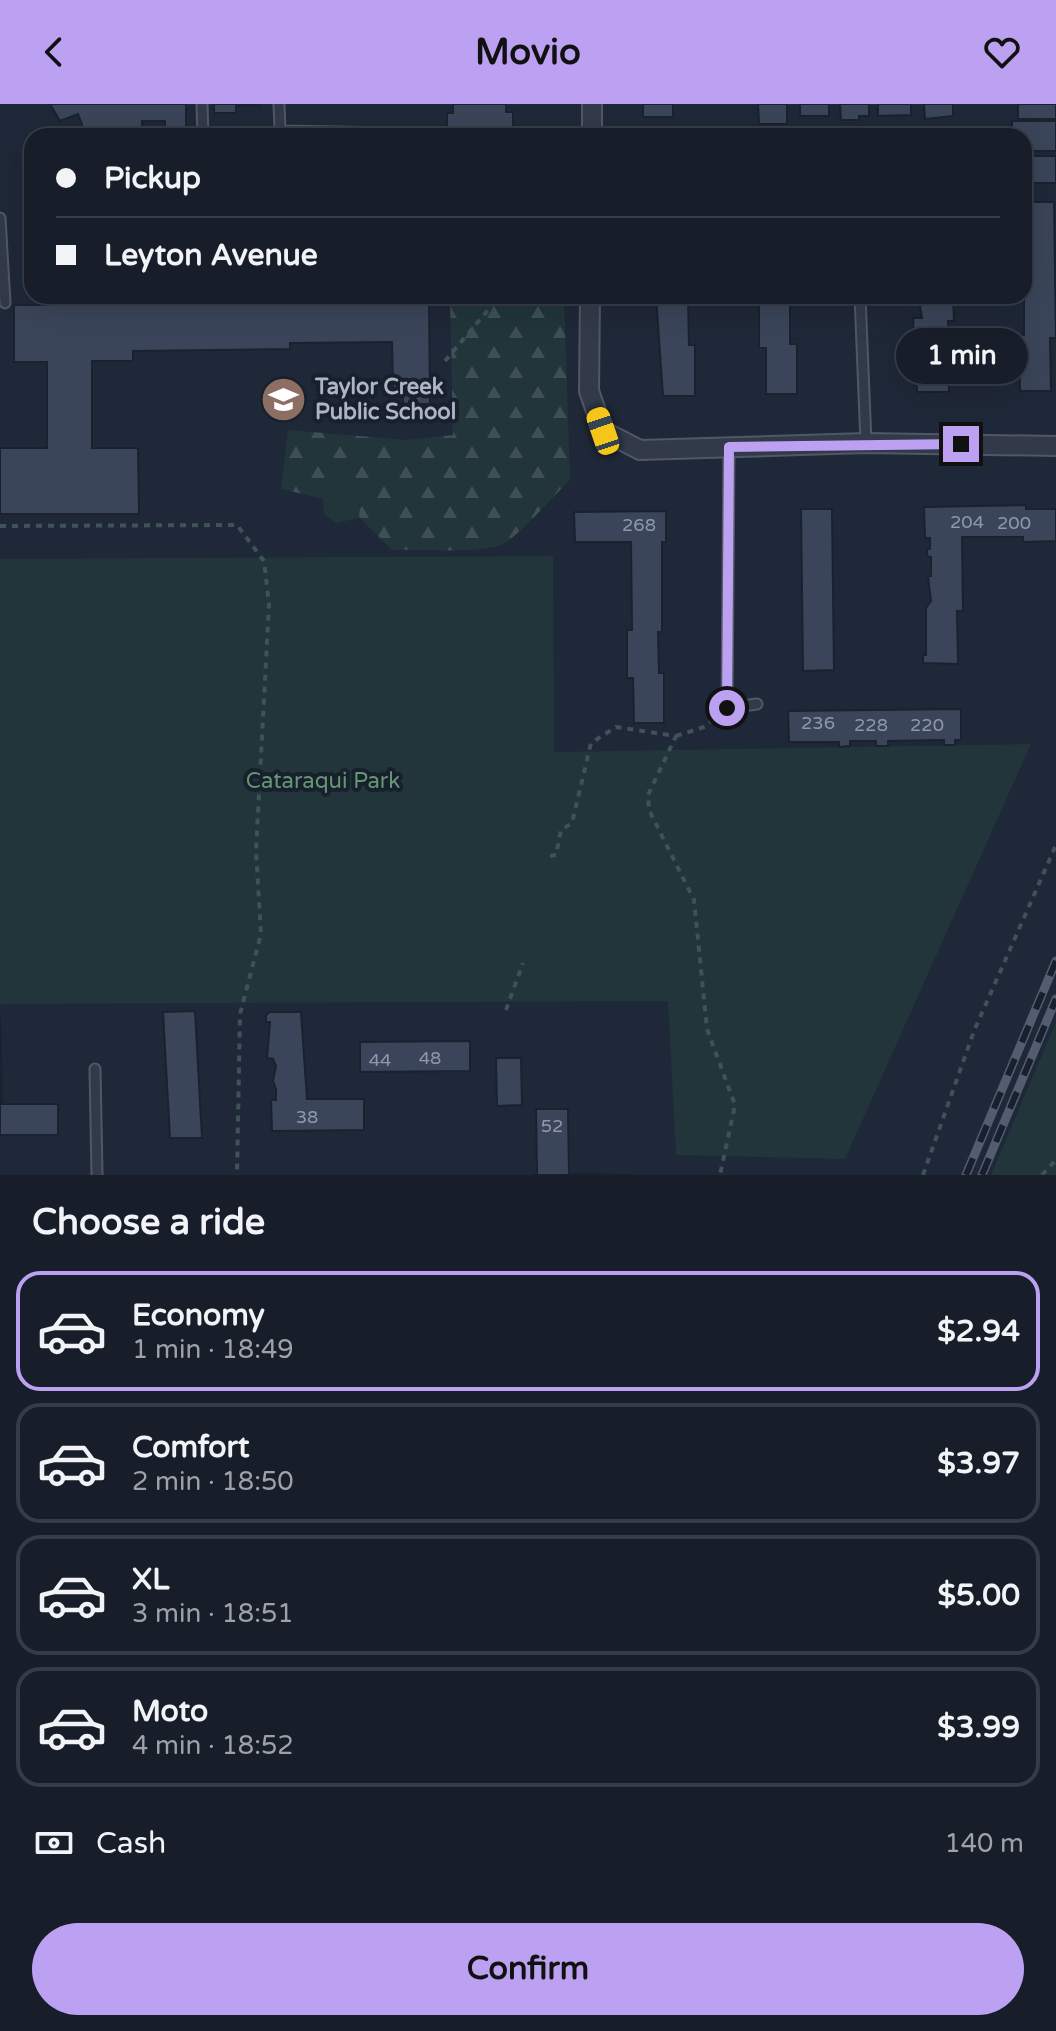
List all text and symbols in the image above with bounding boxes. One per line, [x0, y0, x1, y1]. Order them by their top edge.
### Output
icon: back [32, 30, 76, 74]
icon: heart [980, 30, 1024, 74]
text: Movio [475, 31, 581, 74]
text: Pickup [104, 160, 201, 197]
text: Leyton Avenue [104, 237, 318, 274]
callout: 1 min [895, 328, 1027, 384]
text: 1 min [927, 340, 997, 371]
place label: Taylor Creek Public School [314, 374, 456, 425]
school or university icon: Taylor Creek Public School [260, 375, 308, 423]
car [584, 404, 622, 458]
route end [943, 426, 979, 462]
house number: 204 [950, 511, 984, 533]
house number: 200 [997, 512, 1031, 534]
house number: 268 [622, 514, 656, 536]
route start [709, 690, 745, 726]
house number: 236 [801, 712, 835, 734]
house number: 228 [854, 714, 888, 736]
house number: 220 [910, 714, 944, 736]
park label: Cataraqui Park [246, 768, 400, 794]
house number: 48 [419, 1047, 441, 1069]
house number: 44 [369, 1049, 391, 1071]
house number: 38 [296, 1106, 318, 1128]
house number: 52 [541, 1115, 563, 1137]
text: Choose a ride [32, 1201, 265, 1244]
icon: car [36, 1295, 108, 1367]
text: Economy [132, 1297, 265, 1334]
text: $2.94 [937, 1313, 1020, 1350]
text: 1 min · 18:49 [132, 1334, 294, 1365]
icon: car [36, 1427, 108, 1499]
text: Comfort [132, 1429, 250, 1466]
text: $3.97 [937, 1445, 1020, 1482]
text: 2 min · 18:50 [132, 1466, 294, 1497]
icon: car [36, 1559, 108, 1631]
text: XL [132, 1561, 169, 1598]
text: $5.00 [938, 1577, 1020, 1614]
text: 3 min · 18:51 [132, 1598, 294, 1629]
icon: car [36, 1691, 108, 1763]
text: Moto [132, 1693, 208, 1730]
text: $3.99 [937, 1709, 1020, 1746]
text: 4 min · 18:52 [132, 1730, 294, 1761]
icon: cash [32, 1821, 76, 1865]
text: Cash [96, 1825, 166, 1862]
text: 140 m [944, 1828, 1024, 1859]
button: Confirm [32, 1923, 1024, 2015]

